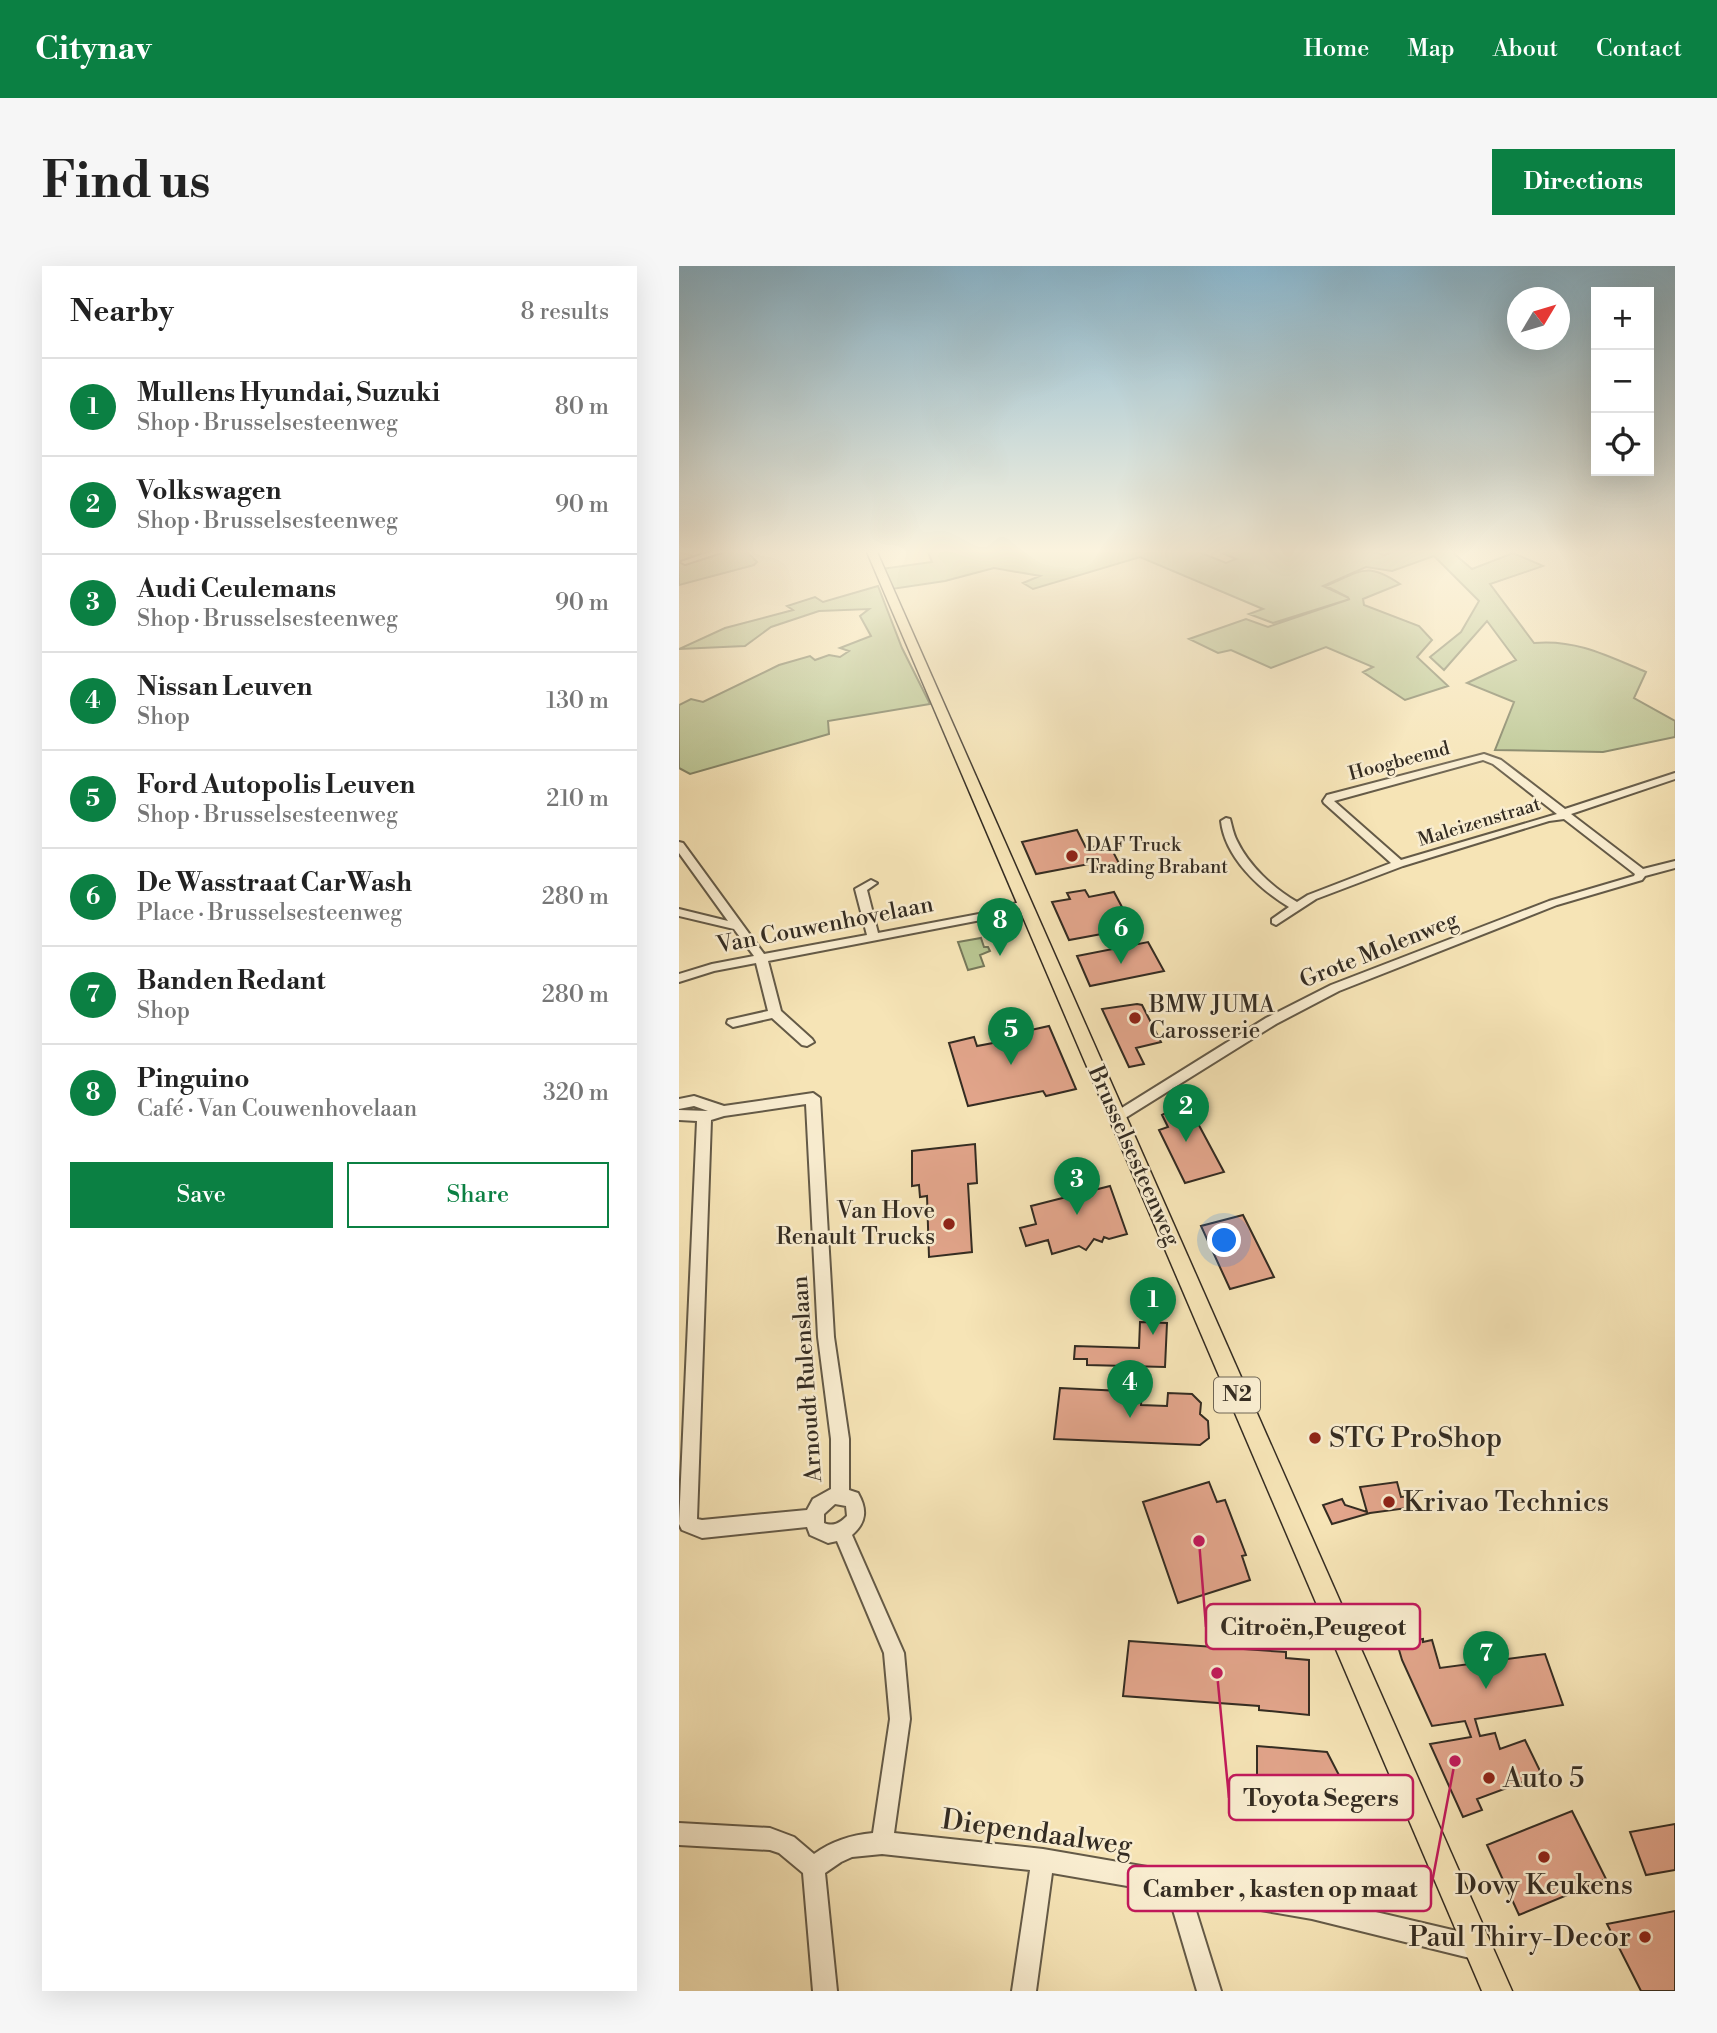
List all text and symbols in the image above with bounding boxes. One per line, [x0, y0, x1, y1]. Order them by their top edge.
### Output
text: Citynav [35, 29, 152, 70]
text: Home [1304, 34, 1369, 64]
text: Map [1407, 34, 1455, 64]
text: About [1493, 34, 1558, 64]
text: Contact [1596, 34, 1682, 64]
button: Directions [1492, 149, 1675, 215]
text: Find us [42, 152, 211, 213]
north arrow [1507, 287, 1570, 350]
map controls [1591, 287, 1654, 476]
button: + [1591, 287, 1654, 350]
text: Nearby [70, 293, 174, 331]
text: 8 results [521, 298, 609, 326]
button: − [1591, 350, 1654, 413]
text: Mullens Hyundai, Suzuki [137, 377, 440, 409]
text: 1 [87, 393, 99, 421]
text: 80 m [555, 393, 609, 421]
text: Shop · Brusselsesteenweg [137, 409, 398, 437]
button: locate [1591, 413, 1654, 476]
text: Volkswagen [137, 475, 281, 507]
text: 2 [86, 491, 100, 519]
text: 90 m [555, 491, 609, 519]
text: Shop · Brusselsesteenweg [137, 507, 398, 535]
text: Audi Ceulemans [137, 573, 336, 605]
text: 3 [86, 589, 100, 617]
text: 90 m [555, 589, 609, 617]
text: Shop · Brusselsesteenweg [137, 605, 398, 633]
text: Nissan Leuven [137, 671, 312, 703]
text: 4 [85, 687, 101, 715]
text: 130 m [546, 687, 609, 715]
text: Shop [137, 703, 190, 731]
street label: Hoogbeemd [1346, 736, 1452, 786]
text: Ford Autopolis Leuven [137, 769, 415, 801]
text: 5 [86, 785, 100, 813]
text: 210 m [546, 785, 609, 813]
street label: Maleizenstraat [1415, 792, 1544, 852]
text: Shop · Brusselsesteenweg [137, 801, 398, 829]
place label: DAF Truck Trading Brabant [1086, 833, 1228, 879]
marker: DAF Truck Trading Brabant [1064, 848, 1080, 864]
text: De Wasstraat CarWash [137, 867, 412, 899]
text: 6 [86, 883, 100, 911]
text: 280 m [542, 883, 609, 911]
street label: Van Couwenhovelaan [713, 890, 936, 960]
pin: 8 [977, 898, 1023, 956]
text: Place · Brusselsesteenweg [137, 899, 402, 927]
street label: Grote Molenweg [1296, 905, 1462, 995]
pin: 6 [1098, 906, 1144, 964]
text: Banden Redant [137, 965, 325, 997]
text: 7 [86, 981, 100, 1009]
text: 280 m [542, 981, 609, 1009]
place label: BMW JUMA Carosserie [1148, 991, 1276, 1045]
text: Shop [137, 997, 190, 1025]
pin: 5 [988, 1007, 1034, 1065]
marker: BMW JUMA Carosserie [1127, 1010, 1143, 1026]
street label: Brusselsesteenweg [1081, 1061, 1186, 1251]
text: Pinguino [137, 1063, 250, 1095]
text: 8 [86, 1079, 100, 1107]
text: 320 m [543, 1079, 609, 1107]
pin: 2 [1163, 1084, 1209, 1142]
text: Café · Van Couwenhovelaan [137, 1095, 417, 1123]
pin: 3 [1054, 1157, 1100, 1215]
button: Save [70, 1162, 333, 1228]
button: Share [347, 1162, 609, 1228]
place label: Van Hove Renault Trucks [776, 1197, 935, 1251]
marker: Van Hove Renault Trucks [941, 1216, 957, 1232]
your location [1207, 1223, 1241, 1257]
street label: Arnoudt Rulenslaan [786, 1275, 828, 1484]
pin: 1 [1130, 1277, 1176, 1335]
pin: 4 [1107, 1360, 1153, 1418]
road number: N2 [1214, 1378, 1260, 1412]
place label: STG ProShop [1329, 1421, 1502, 1456]
marker: STG ProShop [1307, 1430, 1323, 1446]
place label: Krivao Technics [1403, 1485, 1609, 1520]
marker: Krivao Technics [1381, 1494, 1397, 1510]
callout: Citroën,Peugeot [1206, 1604, 1420, 1649]
text: Citroën,Peugeot [1220, 1613, 1407, 1643]
pin: 7 [1463, 1631, 1509, 1689]
place label: Auto 5 [1502, 1761, 1584, 1796]
marker: Auto 5 [1481, 1770, 1497, 1786]
callout: Toyota Segers [1229, 1775, 1413, 1820]
text: Toyota Segers [1243, 1784, 1399, 1814]
street label: Diependaalweg [939, 1802, 1135, 1864]
marker: Dovy Keukens [1536, 1849, 1552, 1865]
callout: Camber , kasten op maat [1128, 1866, 1431, 1911]
place label: Dovy Keukens [1455, 1868, 1633, 1903]
text: Camber , kasten op maat [1142, 1875, 1418, 1905]
place label: Paul Thiry-Decor [1409, 1920, 1631, 1955]
marker: Paul Thiry-Decor [1637, 1929, 1653, 1945]

